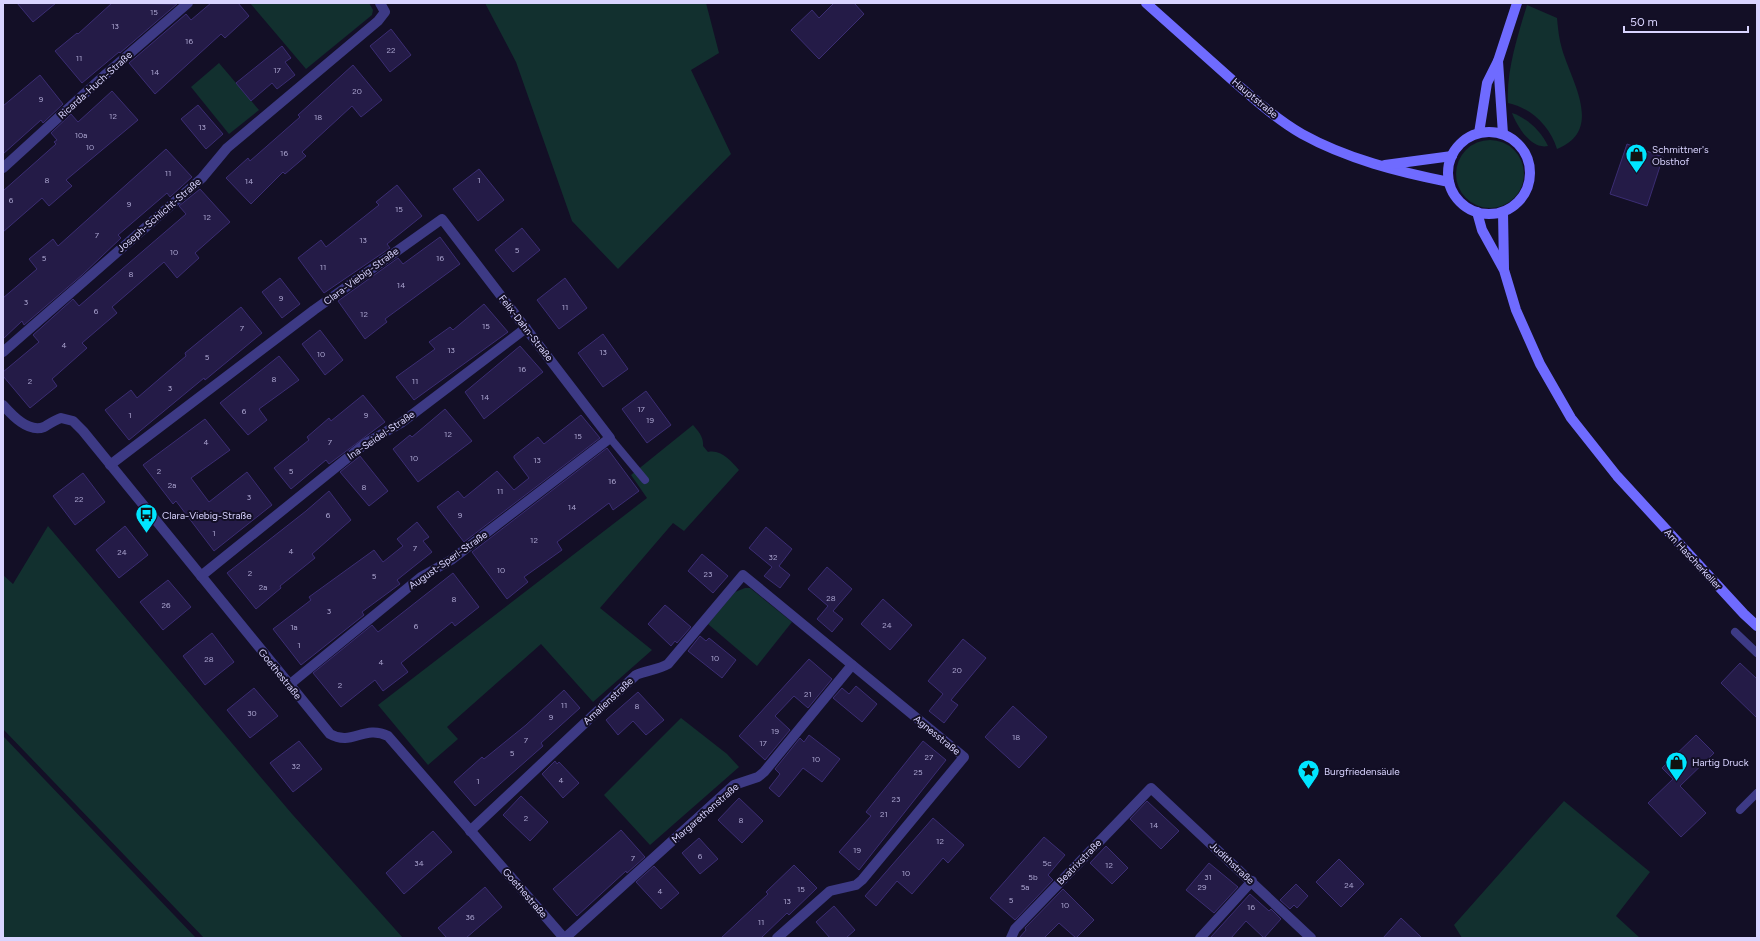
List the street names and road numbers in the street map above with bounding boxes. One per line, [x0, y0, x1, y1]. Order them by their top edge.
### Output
street label: Ricarda-Huch-Straße [55, 48, 135, 122]
street label: Hauptstraße [1229, 75, 1281, 121]
street label: Joseph-Schlicht-Straße [114, 175, 204, 255]
street label: Clara-Viebig-Straße [321, 244, 401, 308]
street label: Felix-Dahn-Straße [496, 292, 556, 364]
street label: Ina-Seidel-Straße [345, 407, 418, 462]
street label: Am Hascherkeller [1662, 526, 1725, 593]
street label: August-Sperl-Straße [406, 528, 490, 592]
street label: Goethestraße [256, 646, 305, 702]
street label: Amalienstraße [580, 674, 636, 728]
street label: Agnesstraße [911, 712, 963, 758]
street label: Margarethenstraße [669, 780, 742, 846]
street label: Beatrixstraße [1054, 836, 1105, 888]
street label: Judithstraße [1207, 839, 1257, 887]
street label: Goethestraße [500, 865, 550, 921]

